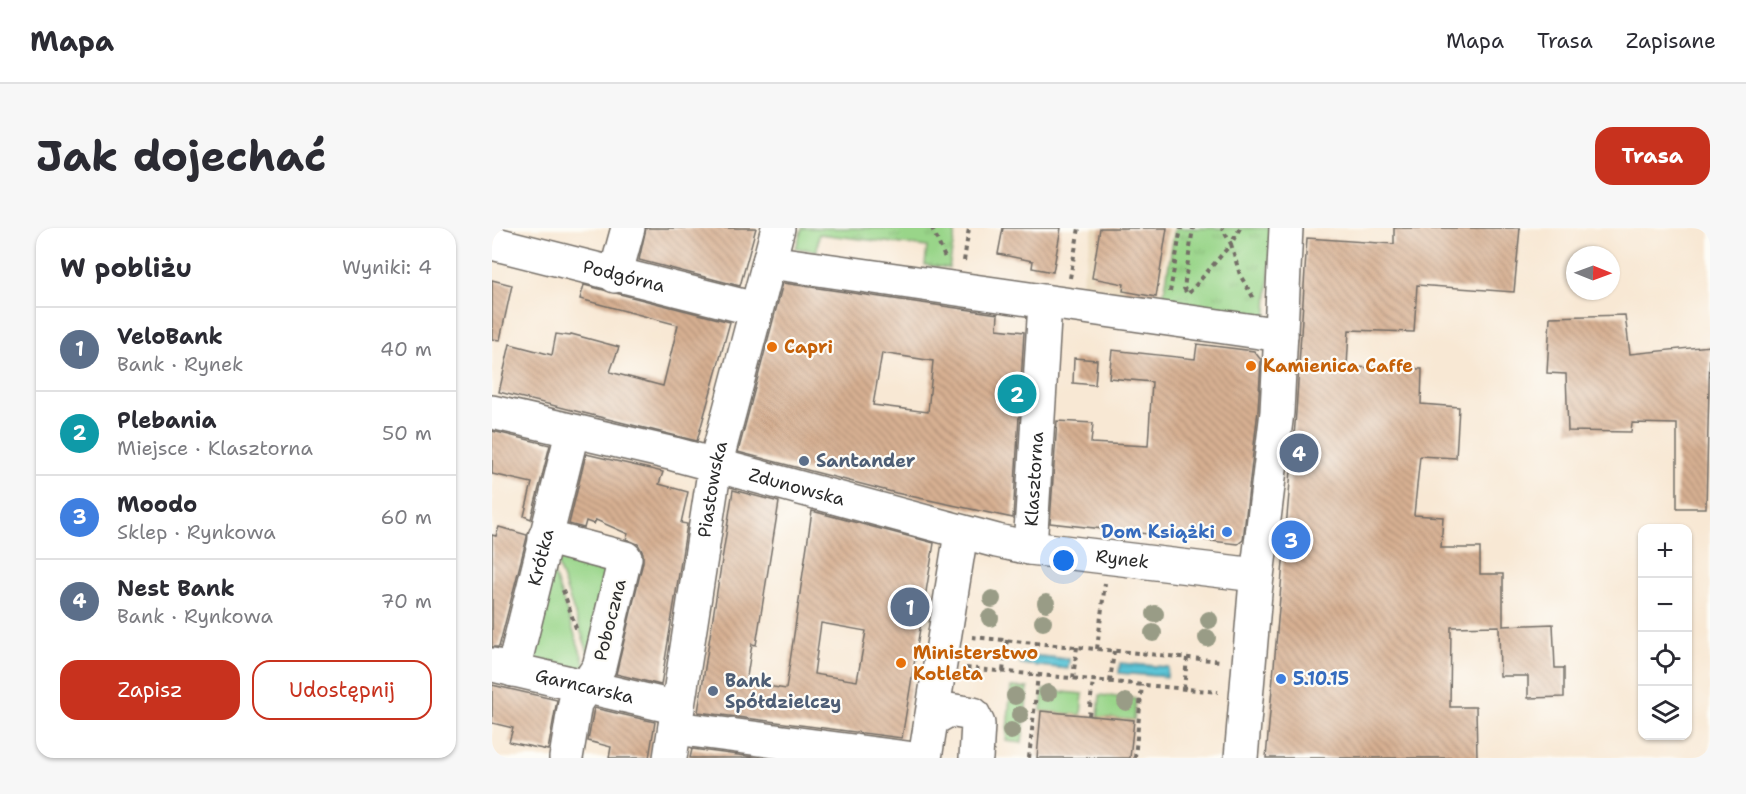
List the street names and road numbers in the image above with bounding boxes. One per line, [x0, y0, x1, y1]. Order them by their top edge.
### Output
street label: Podgórna [580, 254, 667, 298]
street label: Klasztorna [1019, 431, 1049, 527]
street label: Piastowska [692, 438, 733, 539]
street label: Zdunowska [746, 463, 847, 511]
street label: Krótka [522, 526, 560, 588]
street label: Rynek [1094, 544, 1150, 574]
street label: Poboczna [588, 577, 632, 663]
street label: Garncarska [533, 663, 636, 709]

